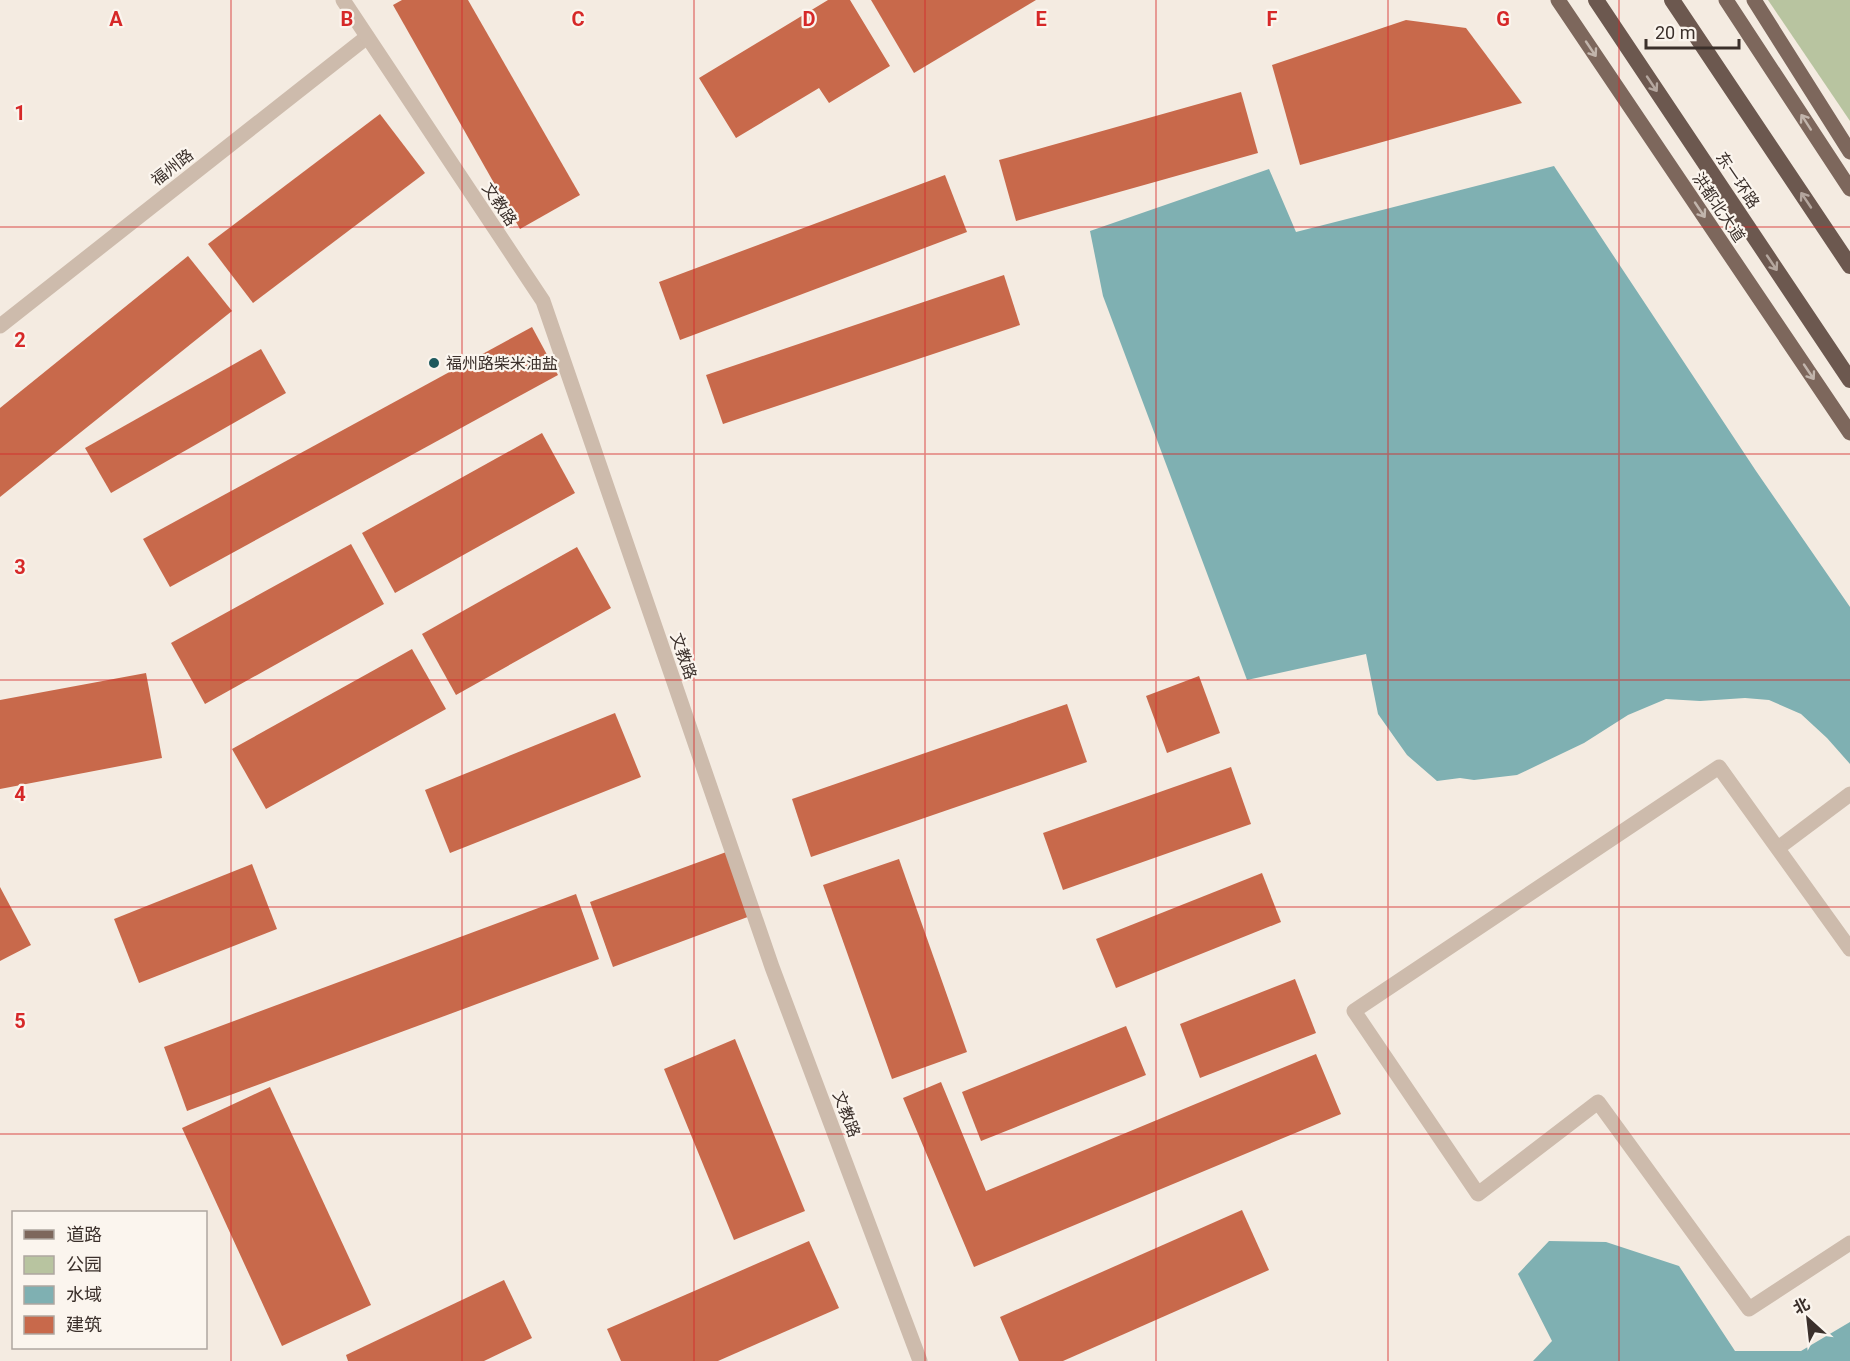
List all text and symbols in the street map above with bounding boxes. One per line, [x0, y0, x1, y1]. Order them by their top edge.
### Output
text: A [109, 7, 123, 31]
text: B [341, 7, 353, 31]
text: C [571, 7, 585, 31]
text: D [803, 7, 816, 31]
text: E [1035, 7, 1047, 31]
text: F [1267, 7, 1278, 31]
text: G [1496, 7, 1510, 31]
scale bar [1646, 12, 1739, 50]
text: 20 m [1655, 22, 1695, 43]
one-way arrow [1585, 40, 1597, 56]
one-way arrow [1646, 75, 1658, 91]
text: 1 [14, 101, 26, 125]
one-way arrow [1800, 114, 1812, 131]
street label: 福州路 [148, 145, 197, 190]
street label: 东一环路 [1712, 148, 1763, 212]
street label: 洪都北大道 [1688, 169, 1749, 246]
street label: 文教路 [478, 179, 521, 229]
one-way arrow [1800, 192, 1812, 209]
one-way arrow [1694, 202, 1706, 218]
one-way arrow [1766, 254, 1778, 271]
text: 2 [14, 328, 26, 352]
place label: 福州路柴米油盐 [446, 354, 558, 373]
marker: 福州路柴米油盐 [427, 356, 441, 370]
one-way arrow [1803, 363, 1815, 380]
text: 3 [14, 555, 26, 579]
street label: 文教路 [667, 630, 700, 682]
text: 4 [14, 782, 26, 806]
text: 5 [14, 1009, 26, 1033]
street label: 文教路 [829, 1088, 864, 1140]
legend [12, 1211, 207, 1349]
text: 道路 [66, 1224, 102, 1245]
text: 公园 [66, 1254, 102, 1275]
text: 水域 [66, 1284, 102, 1305]
north arrow [1778, 1289, 1838, 1349]
text: 北 [1790, 1294, 1813, 1318]
text: 建筑 [66, 1314, 102, 1335]

